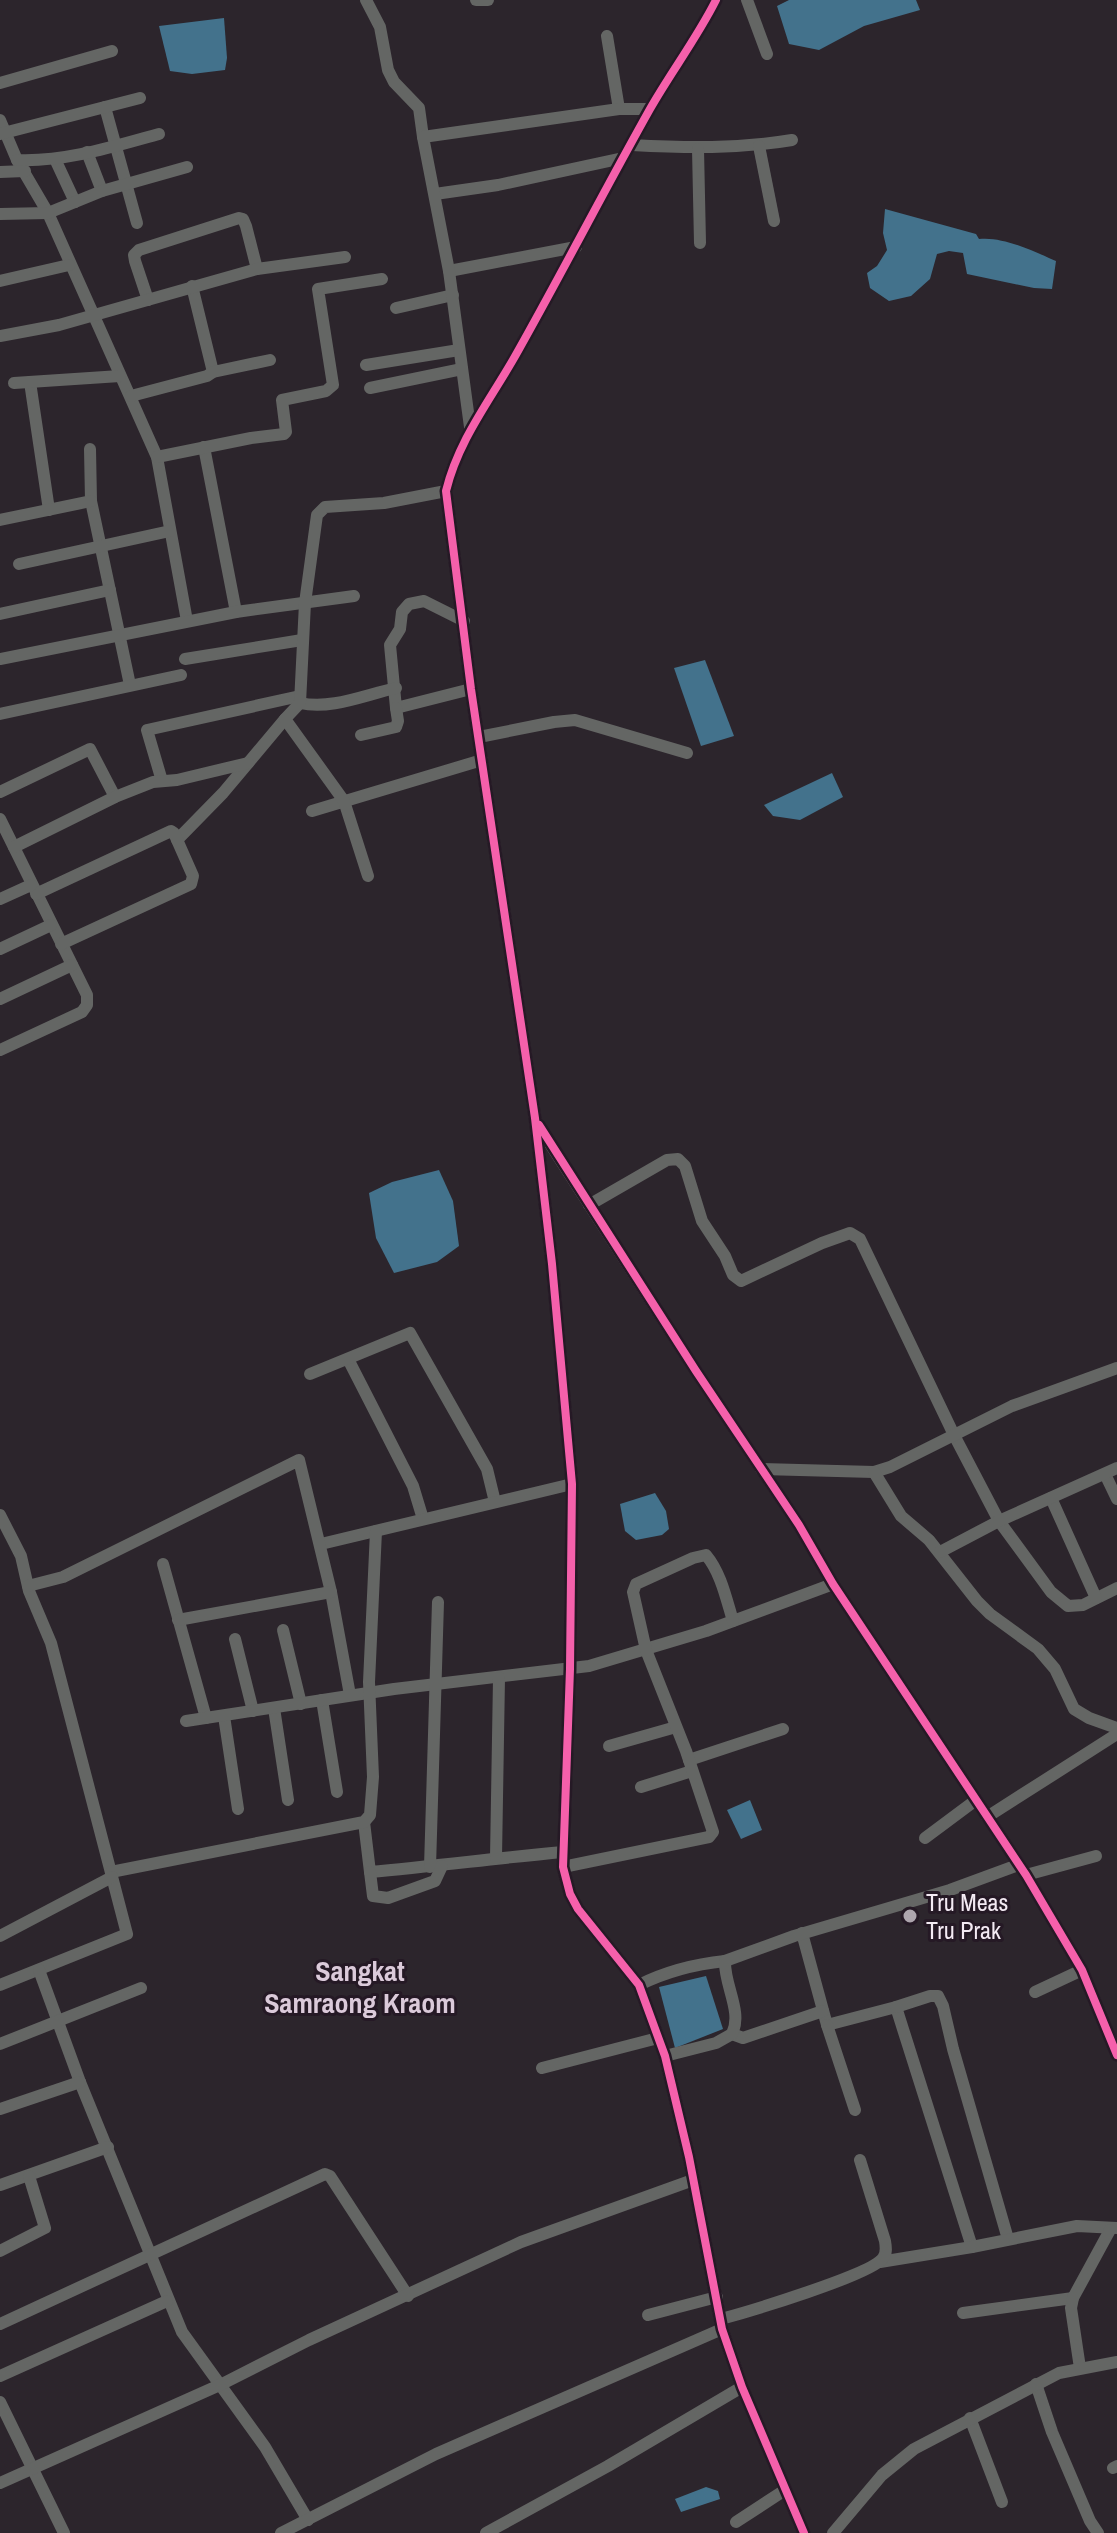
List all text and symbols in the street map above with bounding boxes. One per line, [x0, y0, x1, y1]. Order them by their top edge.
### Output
place label: Tru Meas Tru Prak [926, 1886, 1008, 1946]
marker: Tru Meas Tru Prak [901, 1907, 919, 1925]
district label: Sangkat Samraong Kraom [264, 1952, 456, 2022]

